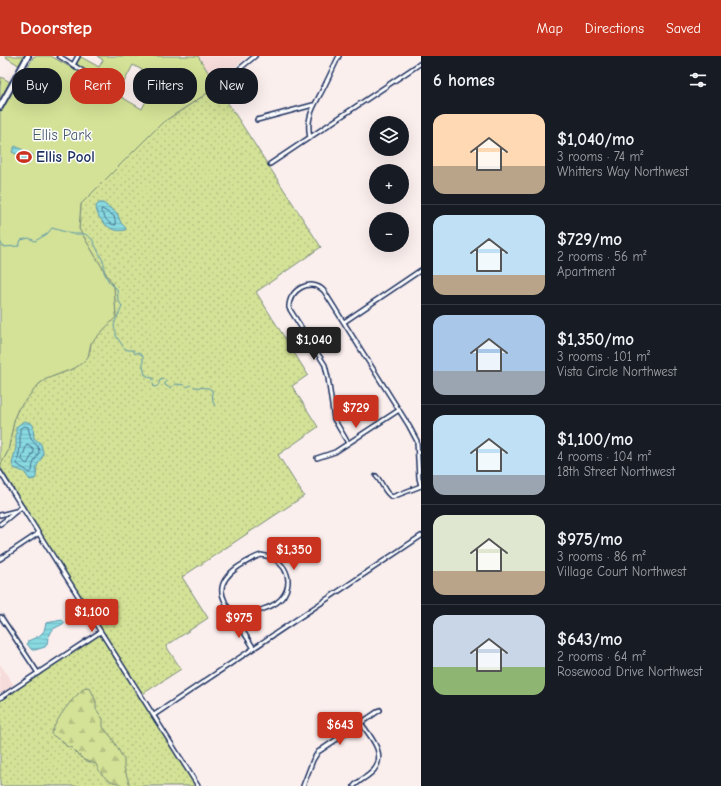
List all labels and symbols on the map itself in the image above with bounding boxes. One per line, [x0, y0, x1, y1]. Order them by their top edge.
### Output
park label: Ellis Park [33, 126, 92, 144]
sports icon: Ellis Pool [15, 148, 33, 166]
place label: Ellis Pool [36, 148, 95, 166]
pin: $1,040 [281, 327, 347, 361]
pin: $729 [332, 395, 380, 429]
pin: $1,350 [261, 537, 327, 571]
pin: $1,100 [59, 599, 125, 633]
pin: $975 [215, 605, 263, 639]
pin: $643 [316, 712, 364, 746]

